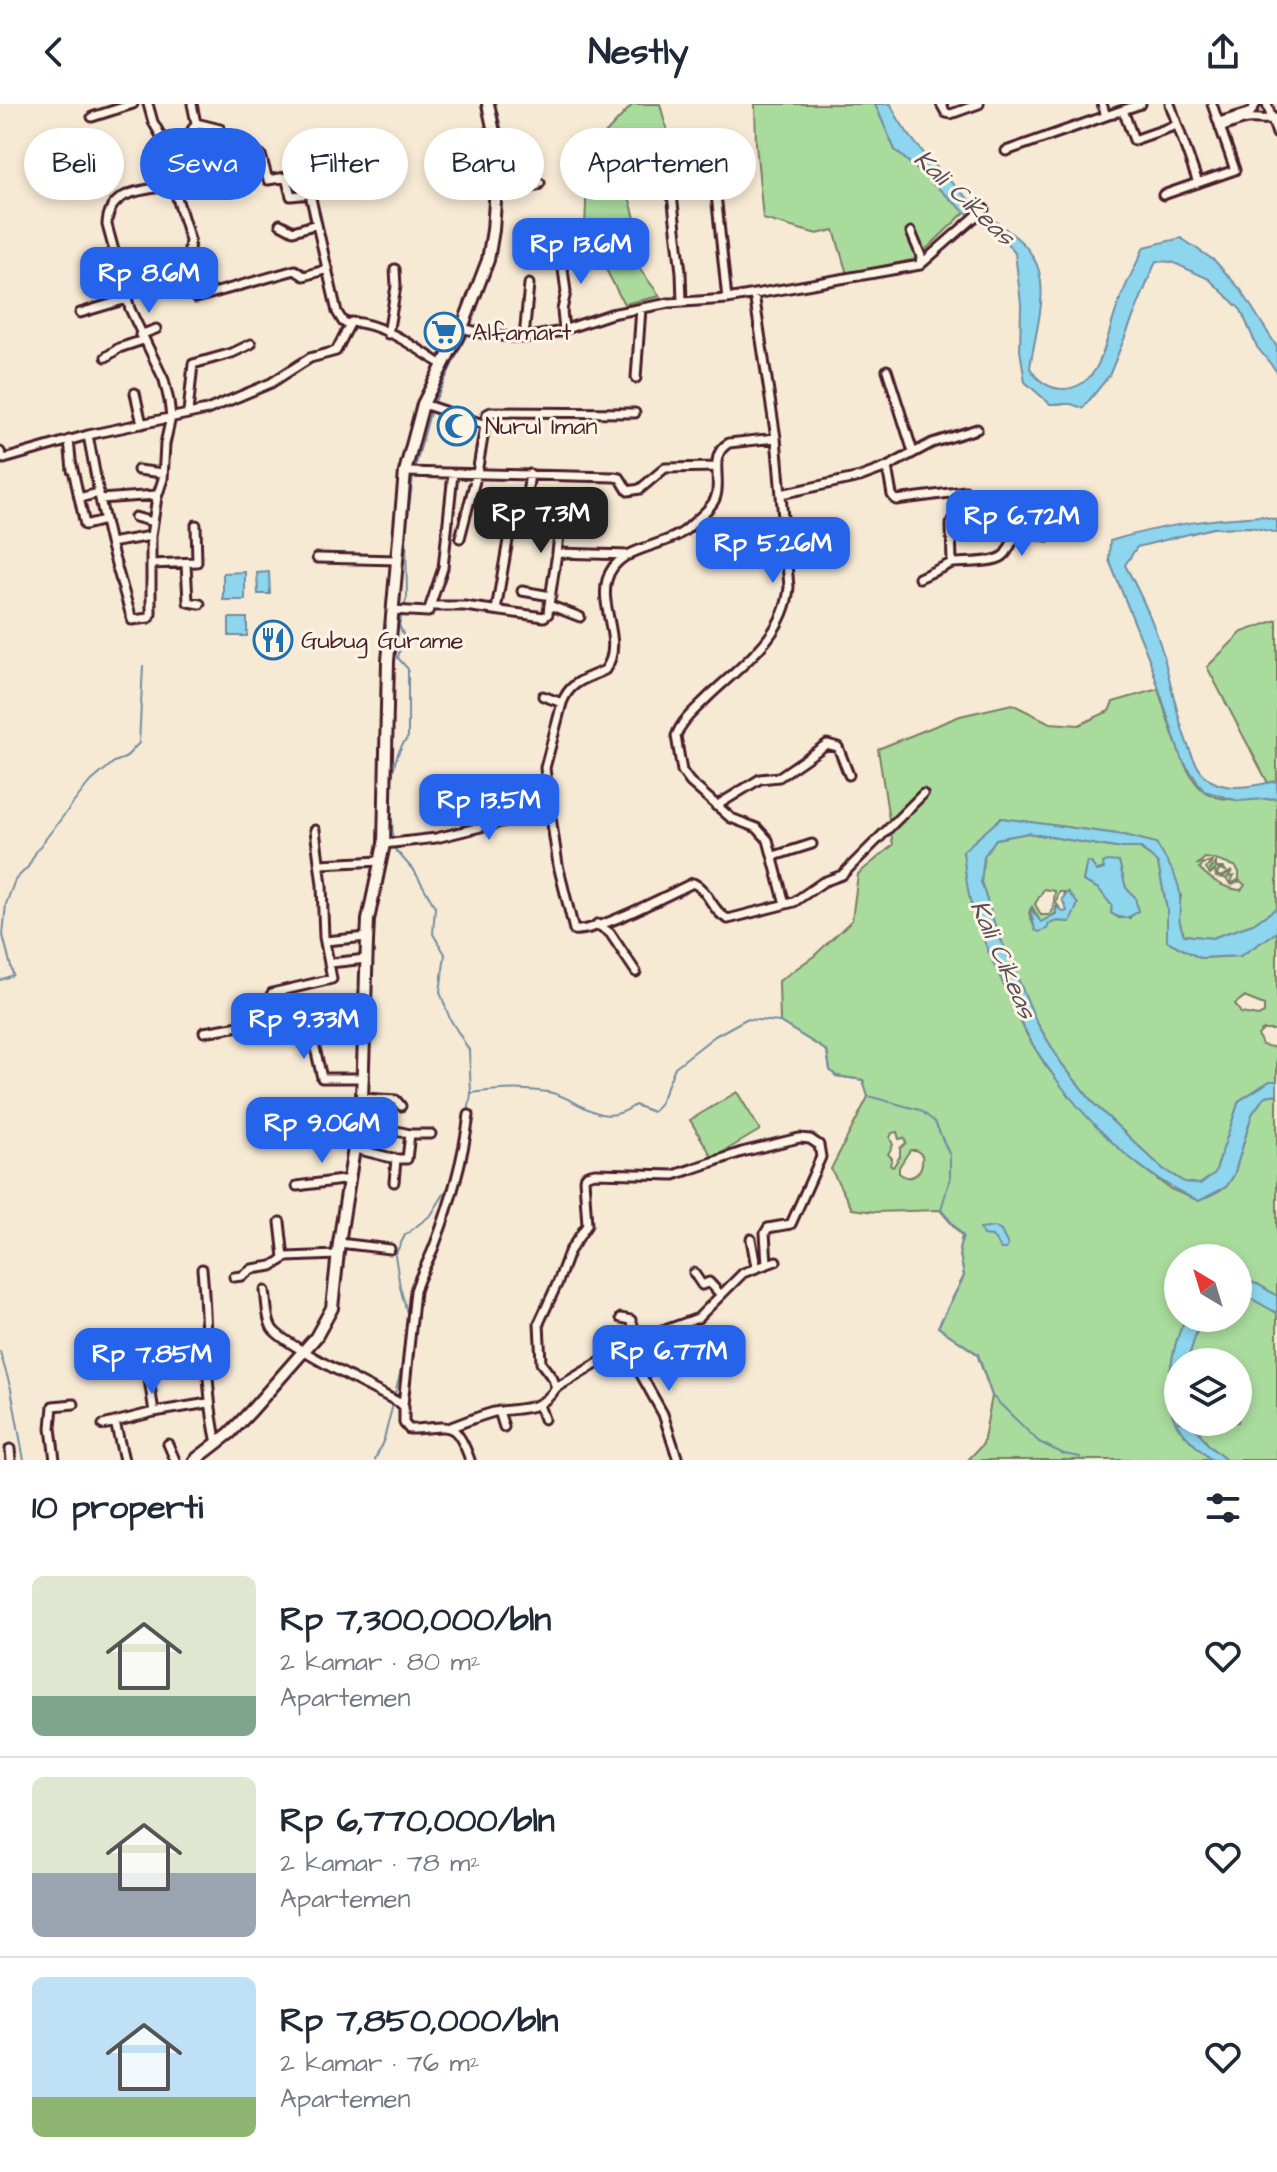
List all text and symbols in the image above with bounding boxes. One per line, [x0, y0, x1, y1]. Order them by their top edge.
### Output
text: Nestly [588, 27, 689, 78]
icon: back [32, 30, 76, 74]
icon: share [1201, 30, 1245, 74]
chip: Beli [24, 128, 124, 200]
chip: Sewa [140, 128, 266, 200]
chip: Filter [282, 128, 408, 200]
chip: Baru [424, 128, 544, 200]
chip: Apartemen [560, 128, 756, 200]
water label: Kali Cikeas [906, 142, 1024, 255]
pin: Rp 13.6M [498, 218, 664, 286]
text: Rp 13.6M [530, 226, 632, 262]
pin: Rp 8.6M [75, 247, 223, 315]
text: Rp 8.6M [98, 255, 200, 291]
supermarket icon: Alfamart [423, 311, 465, 353]
place label: Alfamart [472, 316, 572, 350]
mosque icon: Nurul Iman [436, 405, 478, 447]
place label: Nurul Iman [485, 410, 598, 444]
pin: Rp 7.3M [467, 487, 615, 555]
pin: Rp 6.72M [939, 490, 1105, 558]
text: Rp 7.3M [492, 495, 590, 531]
text: Rp 6.72M [964, 498, 1080, 534]
pin: Rp 5.26M [690, 517, 856, 585]
text: Rp 5.26M [714, 525, 832, 561]
restaurant icon: Gubug Gurame [252, 619, 294, 661]
place label: Gubug Gurame [301, 624, 463, 659]
pin: Rp 13.5M [406, 774, 572, 842]
text: Rp 13.5M [437, 782, 541, 818]
water label: Kali Cikeas [961, 894, 1046, 1026]
pin: Rp 9.33M [221, 993, 387, 1061]
text: Rp 9.33M [249, 1001, 359, 1037]
pin: Rp 9.06M [239, 1097, 405, 1165]
text: Rp 9.06M [264, 1105, 380, 1141]
north arrow [1164, 1244, 1252, 1332]
map controls [1164, 1244, 1252, 1436]
pin: Rp 6.77M [586, 1325, 752, 1393]
pin: Rp 7.85M [69, 1328, 235, 1396]
text: Rp 6.77M [611, 1333, 727, 1369]
text: Rp 7.85M [92, 1336, 212, 1372]
button: layers [1164, 1348, 1252, 1436]
text: 10 properti [32, 1484, 203, 1532]
icon: filters [1201, 1486, 1245, 1530]
text: Rp 7,300,000/bln [280, 1596, 551, 1644]
icon: home [96, 1608, 192, 1704]
icon: heart [1201, 1634, 1245, 1678]
text: 2 kamar · 80 m² [280, 1644, 480, 1680]
text: Apartemen [280, 1680, 411, 1716]
text: Rp 6,770,000/bln [280, 1797, 555, 1845]
icon: home [96, 1809, 192, 1905]
icon: heart [1201, 1835, 1245, 1879]
text: 2 kamar · 78 m² [280, 1845, 480, 1881]
text: Apartemen [280, 1881, 411, 1917]
text: Rp 7,850,000/bln [280, 1997, 559, 2045]
icon: home [96, 2009, 192, 2105]
icon: heart [1201, 2035, 1245, 2079]
text: 2 kamar · 76 m² [280, 2045, 479, 2081]
text: Apartemen [280, 2081, 411, 2117]

